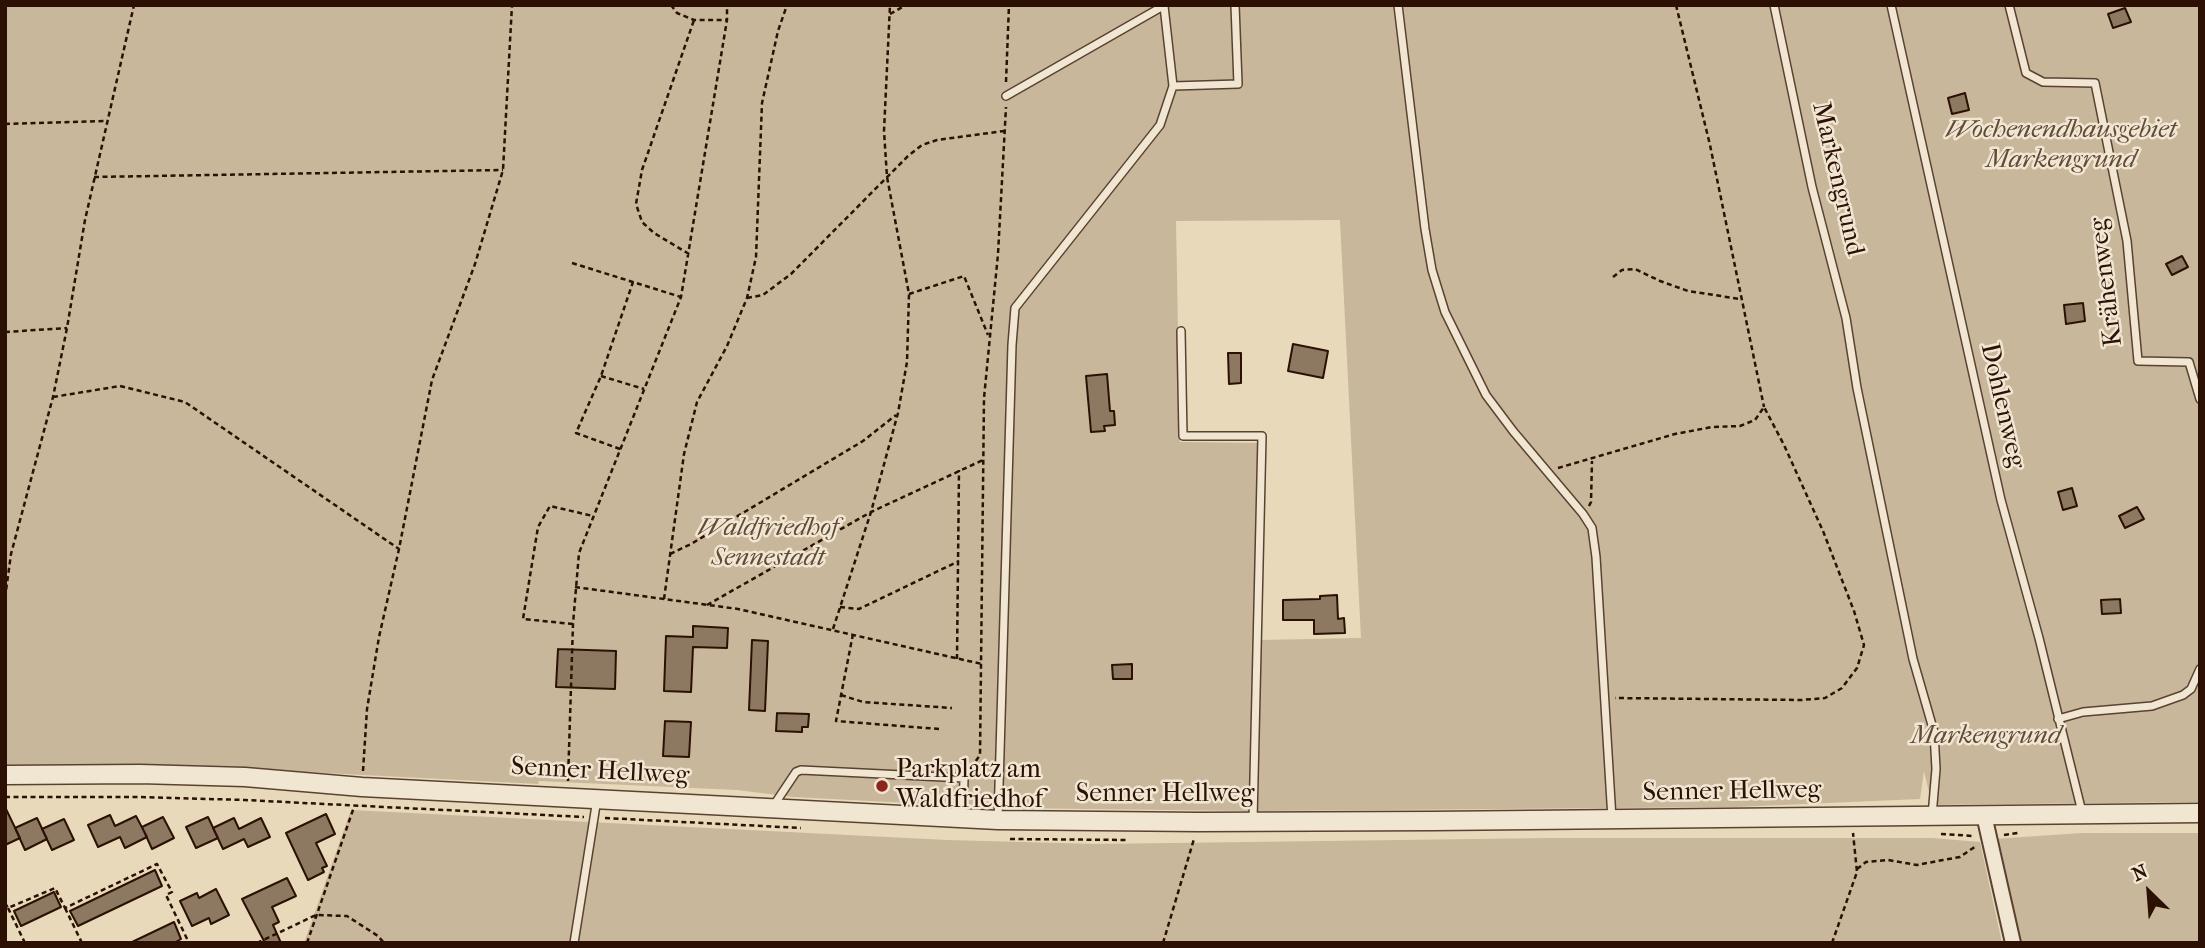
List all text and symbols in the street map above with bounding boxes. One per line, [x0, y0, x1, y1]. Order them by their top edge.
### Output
street label: Markengrund [1804, 99, 1870, 259]
park label: Wochenendhausgebiet Markengrund [1945, 115, 2177, 176]
street label: Krähenweg [2084, 216, 2130, 348]
street label: Dohlenweg [1972, 340, 2032, 472]
park label: Waldfriedhof Sennestadt [698, 513, 838, 574]
park label: Markengrund [1911, 721, 2061, 753]
street label: Senner Hellweg [510, 752, 690, 792]
place label: Parkplatz am Waldfriedhof [896, 755, 1043, 816]
street label: Senner Hellweg [1642, 775, 1822, 809]
marker: Parkplatz am Waldfriedhof [874, 778, 890, 794]
street label: Senner Hellweg [1076, 779, 1254, 811]
north arrow [2114, 857, 2184, 927]
text: N [2129, 860, 2151, 886]

